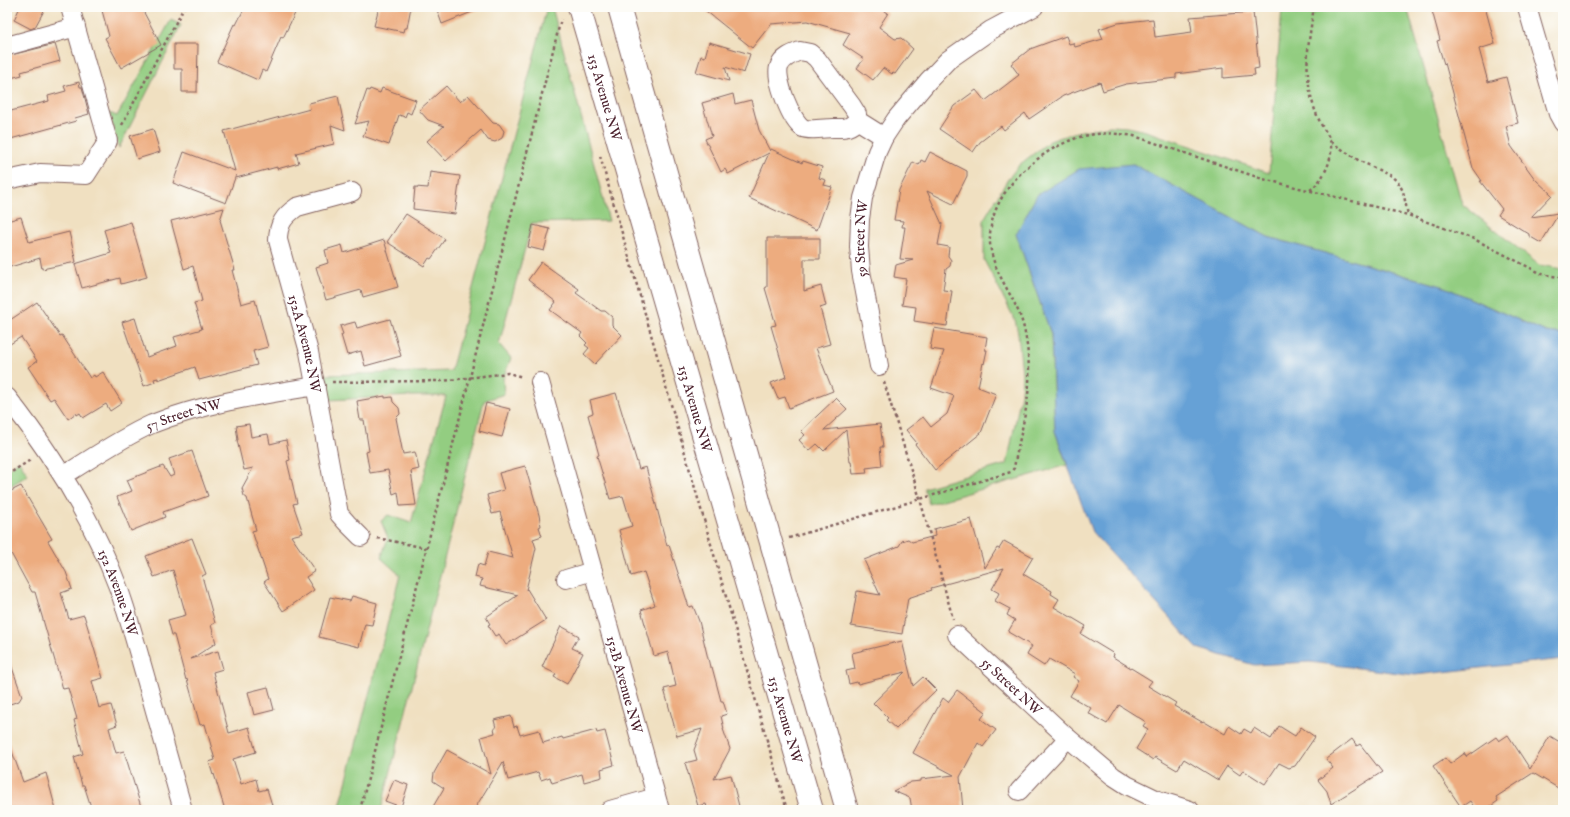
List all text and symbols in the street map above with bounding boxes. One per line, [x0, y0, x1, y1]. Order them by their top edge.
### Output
street label: 153 Avenue NW [583, 52, 626, 144]
street label: 59 Street NW [851, 198, 873, 279]
street label: 152A Avenue NW [283, 292, 324, 395]
street label: 153 Avenue NW [673, 363, 716, 455]
street label: 57 Street NW [143, 395, 224, 436]
street label: 152 Avenue NW [93, 546, 141, 639]
street label: 152B Avenue NW [602, 634, 646, 736]
street label: 55 Street NW [977, 654, 1046, 720]
street label: 153 Avenue NW [764, 674, 806, 766]

